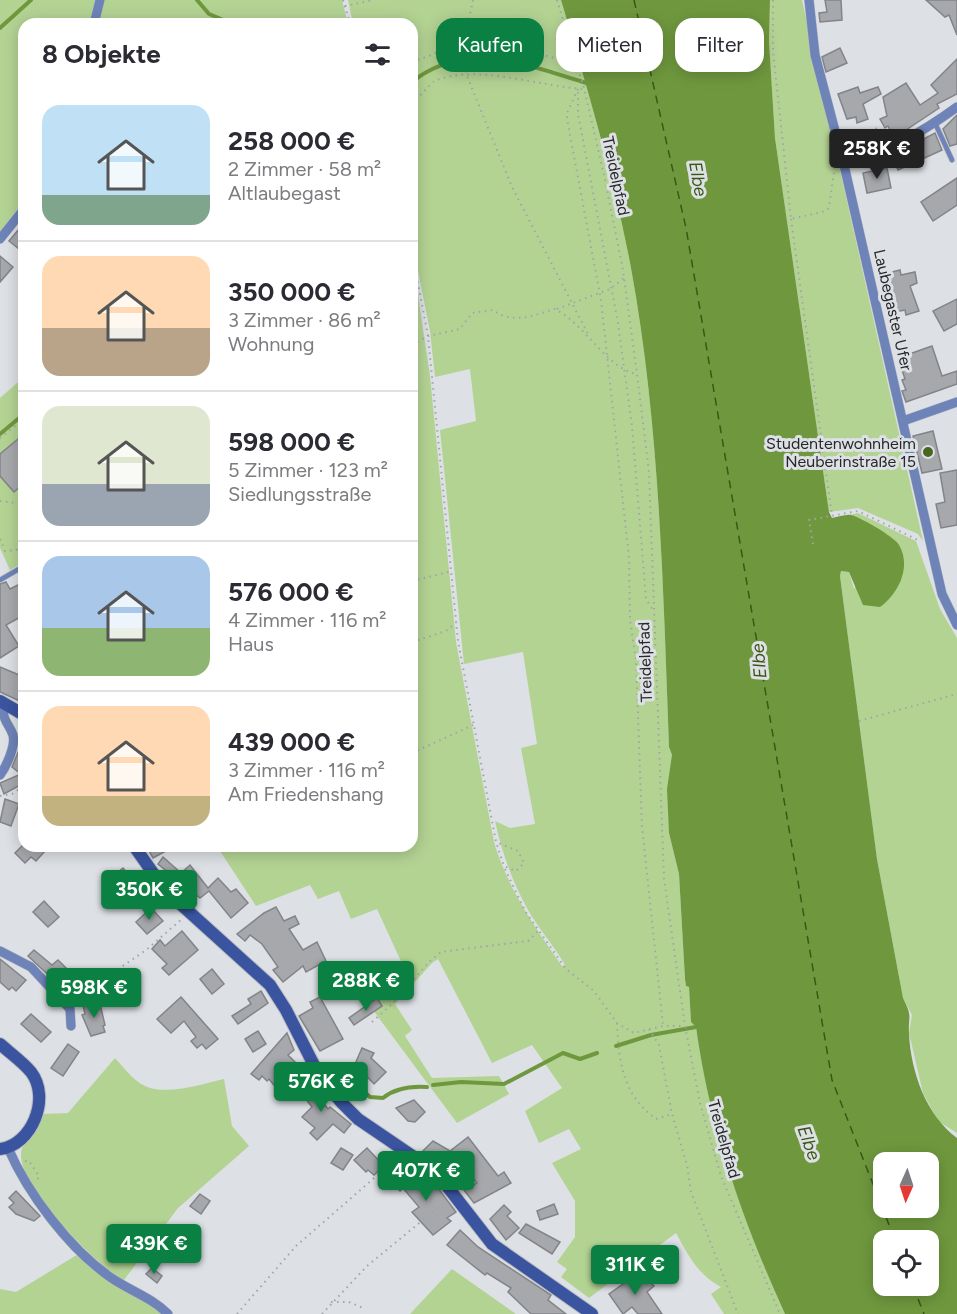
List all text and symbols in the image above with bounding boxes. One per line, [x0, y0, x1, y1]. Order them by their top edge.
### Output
chip: Kaufen [436, 18, 544, 72]
chip: Mieten [556, 18, 663, 72]
chip: Filter [675, 18, 764, 72]
text: 8 Objekte [42, 38, 161, 70]
icon: filters [361, 38, 394, 71]
text: 258 000 € [228, 125, 355, 157]
icon: home [90, 129, 162, 201]
pin: 258K € [828, 129, 926, 180]
street label: Treidelpfad [598, 135, 634, 217]
text: 258K € [843, 136, 911, 160]
text: 2 Zimmer · 58 m² [228, 157, 381, 181]
water label: Elbe [684, 160, 712, 198]
text: Altlaubegast [228, 181, 341, 205]
street label: Laubegaster Ufer [870, 247, 916, 373]
text: 350 000 € [228, 276, 355, 308]
icon: home [90, 280, 162, 352]
text: 3 Zimmer · 86 m² [228, 308, 381, 332]
text: Wohnung [228, 332, 314, 356]
text: 598 000 € [228, 426, 355, 458]
icon: home [90, 430, 162, 502]
place label: Studentenwohnheim Neuberinstraße 15 [766, 434, 916, 471]
marker: Studentenwohnheim Neuberinstraße 15 [921, 445, 935, 459]
text: 5 Zimmer · 123 m² [228, 458, 388, 482]
text: Siedlungsstraße [228, 482, 371, 506]
text: 576 000 € [228, 576, 354, 608]
icon: home [90, 580, 162, 652]
text: 4 Zimmer · 116 m² [228, 608, 387, 632]
street label: Treidelpfad [634, 621, 656, 703]
text: Haus [228, 632, 274, 656]
water label: Elbe [747, 642, 771, 679]
text: 439 000 € [228, 726, 355, 758]
icon: home [90, 730, 162, 802]
text: 3 Zimmer · 116 m² [228, 758, 385, 782]
text: Am Friedenshang [228, 782, 384, 806]
pin: 350K € [100, 870, 198, 921]
text: 350K € [115, 877, 183, 901]
pin: 288K € [317, 961, 415, 1012]
pin: 598K € [45, 968, 143, 1019]
text: 288K € [332, 968, 400, 992]
text: 598K € [60, 975, 128, 999]
pin: 576K € [272, 1062, 370, 1113]
text: 576K € [288, 1069, 354, 1093]
street label: Treidelpfad [704, 1098, 744, 1180]
water label: Elbe [793, 1123, 825, 1163]
pin: 407K € [377, 1151, 475, 1202]
north arrow [873, 1152, 939, 1218]
map controls [873, 1152, 939, 1296]
text: 407K € [392, 1158, 460, 1182]
pin: 439K € [105, 1224, 203, 1275]
button: locate [873, 1230, 939, 1296]
text: 439K € [120, 1231, 188, 1255]
pin: 311K € [586, 1245, 684, 1296]
text: 311K € [605, 1252, 665, 1276]

